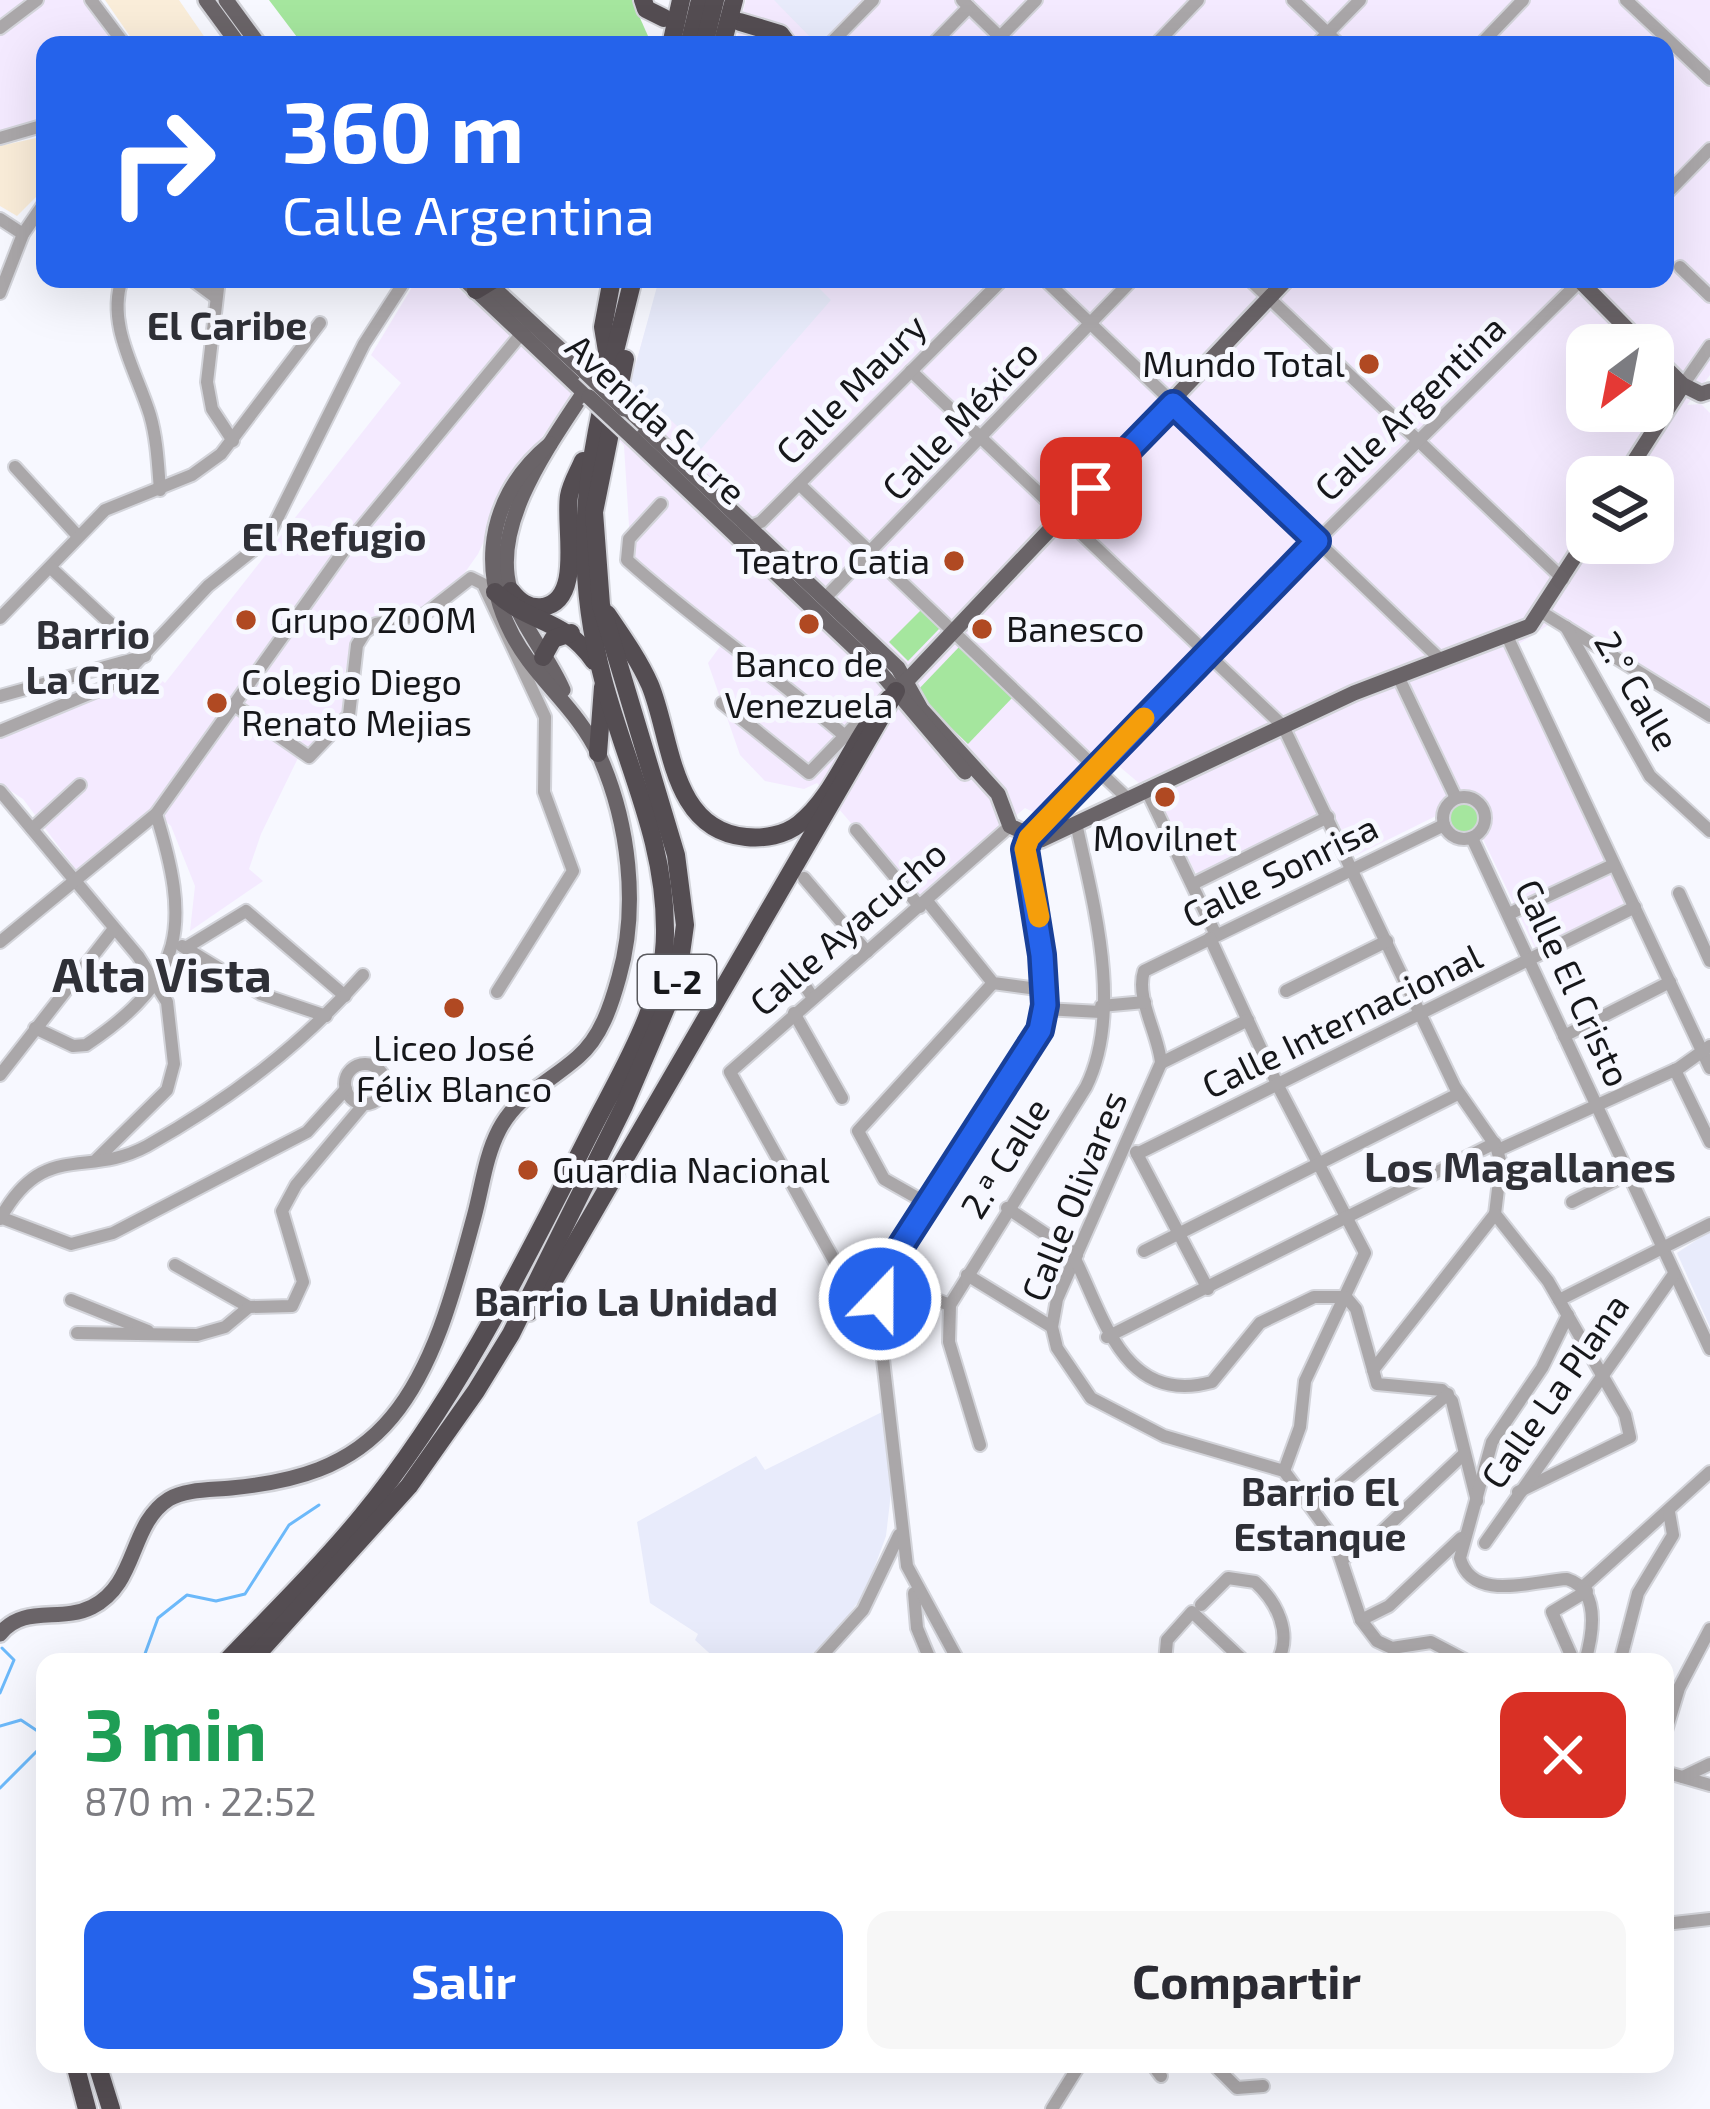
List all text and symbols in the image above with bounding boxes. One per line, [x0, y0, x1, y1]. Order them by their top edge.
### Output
text: 360 m [282, 79, 524, 180]
icon: right [84, 84, 240, 240]
text: Calle Argentina [282, 181, 655, 246]
district label: El Caribe [147, 301, 307, 348]
street label: Calle Maury [766, 304, 934, 472]
street label: Calle Argentina [1305, 305, 1513, 509]
street label: Avenida Sucre [558, 324, 756, 512]
north arrow [1566, 324, 1674, 432]
map controls [1566, 324, 1674, 564]
street label: Calle México [872, 330, 1046, 508]
place label: Mundo Total [1142, 341, 1345, 384]
marker: Mundo Total [1356, 351, 1382, 377]
pin [1040, 437, 1142, 539]
icon: arrive [1058, 455, 1124, 521]
button: layers [1566, 456, 1674, 564]
district label: El Refugio [241, 512, 427, 559]
place label: Teatro Catia [735, 538, 930, 581]
marker: Teatro Catia [941, 548, 967, 574]
place label: Grupo ZOOM [270, 597, 477, 640]
place label: Banesco [1006, 606, 1144, 649]
marker: Grupo ZOOM [233, 607, 259, 633]
district label: Barrio La Cruz [26, 610, 160, 702]
marker: Banco de Venezuela [796, 611, 822, 637]
marker: Banesco [969, 616, 995, 642]
street label: 2.° Calle [1587, 623, 1690, 758]
place label: Banco de Venezuela [725, 641, 893, 725]
place label: Colegio Diego Renato Mejias [241, 659, 472, 743]
marker: Colegio Diego Renato Mejias [204, 690, 230, 716]
marker: Movilnet [1152, 784, 1178, 810]
street label: Calle Sonrisa [1175, 804, 1384, 935]
place label: Movilnet [1093, 815, 1237, 858]
street label: Calle Ayacucho [740, 830, 954, 1024]
street label: Calle El Cristo [1508, 872, 1641, 1093]
street label: Calle Internacional [1194, 933, 1489, 1106]
district label: Alta Vista [52, 944, 272, 1002]
road number: L-2 [638, 955, 716, 1009]
marker: Liceo José Félix Blanco [441, 995, 467, 1021]
place label: Liceo José Félix Blanco [356, 1025, 552, 1109]
street label: Calle Olivares [1011, 1084, 1134, 1307]
street label: 2.ª Calle [950, 1089, 1057, 1225]
district label: Los Magallanes [1364, 1140, 1676, 1190]
place label: Guardia Nacional [552, 1147, 830, 1190]
marker: Guardia Nacional [515, 1157, 541, 1183]
position arrow [817, 1236, 943, 1362]
district label: Barrio La Unidad [474, 1277, 778, 1324]
street label: Calle La Plana [1471, 1285, 1637, 1496]
district label: Barrio El Estanque [1233, 1467, 1407, 1559]
text: 3 min [84, 1689, 267, 1775]
button: close [1500, 1692, 1626, 1818]
text: 870 m · 22:52 [84, 1777, 316, 1824]
button: Salir [84, 1911, 843, 2049]
button: Compartir [867, 1911, 1626, 2049]

